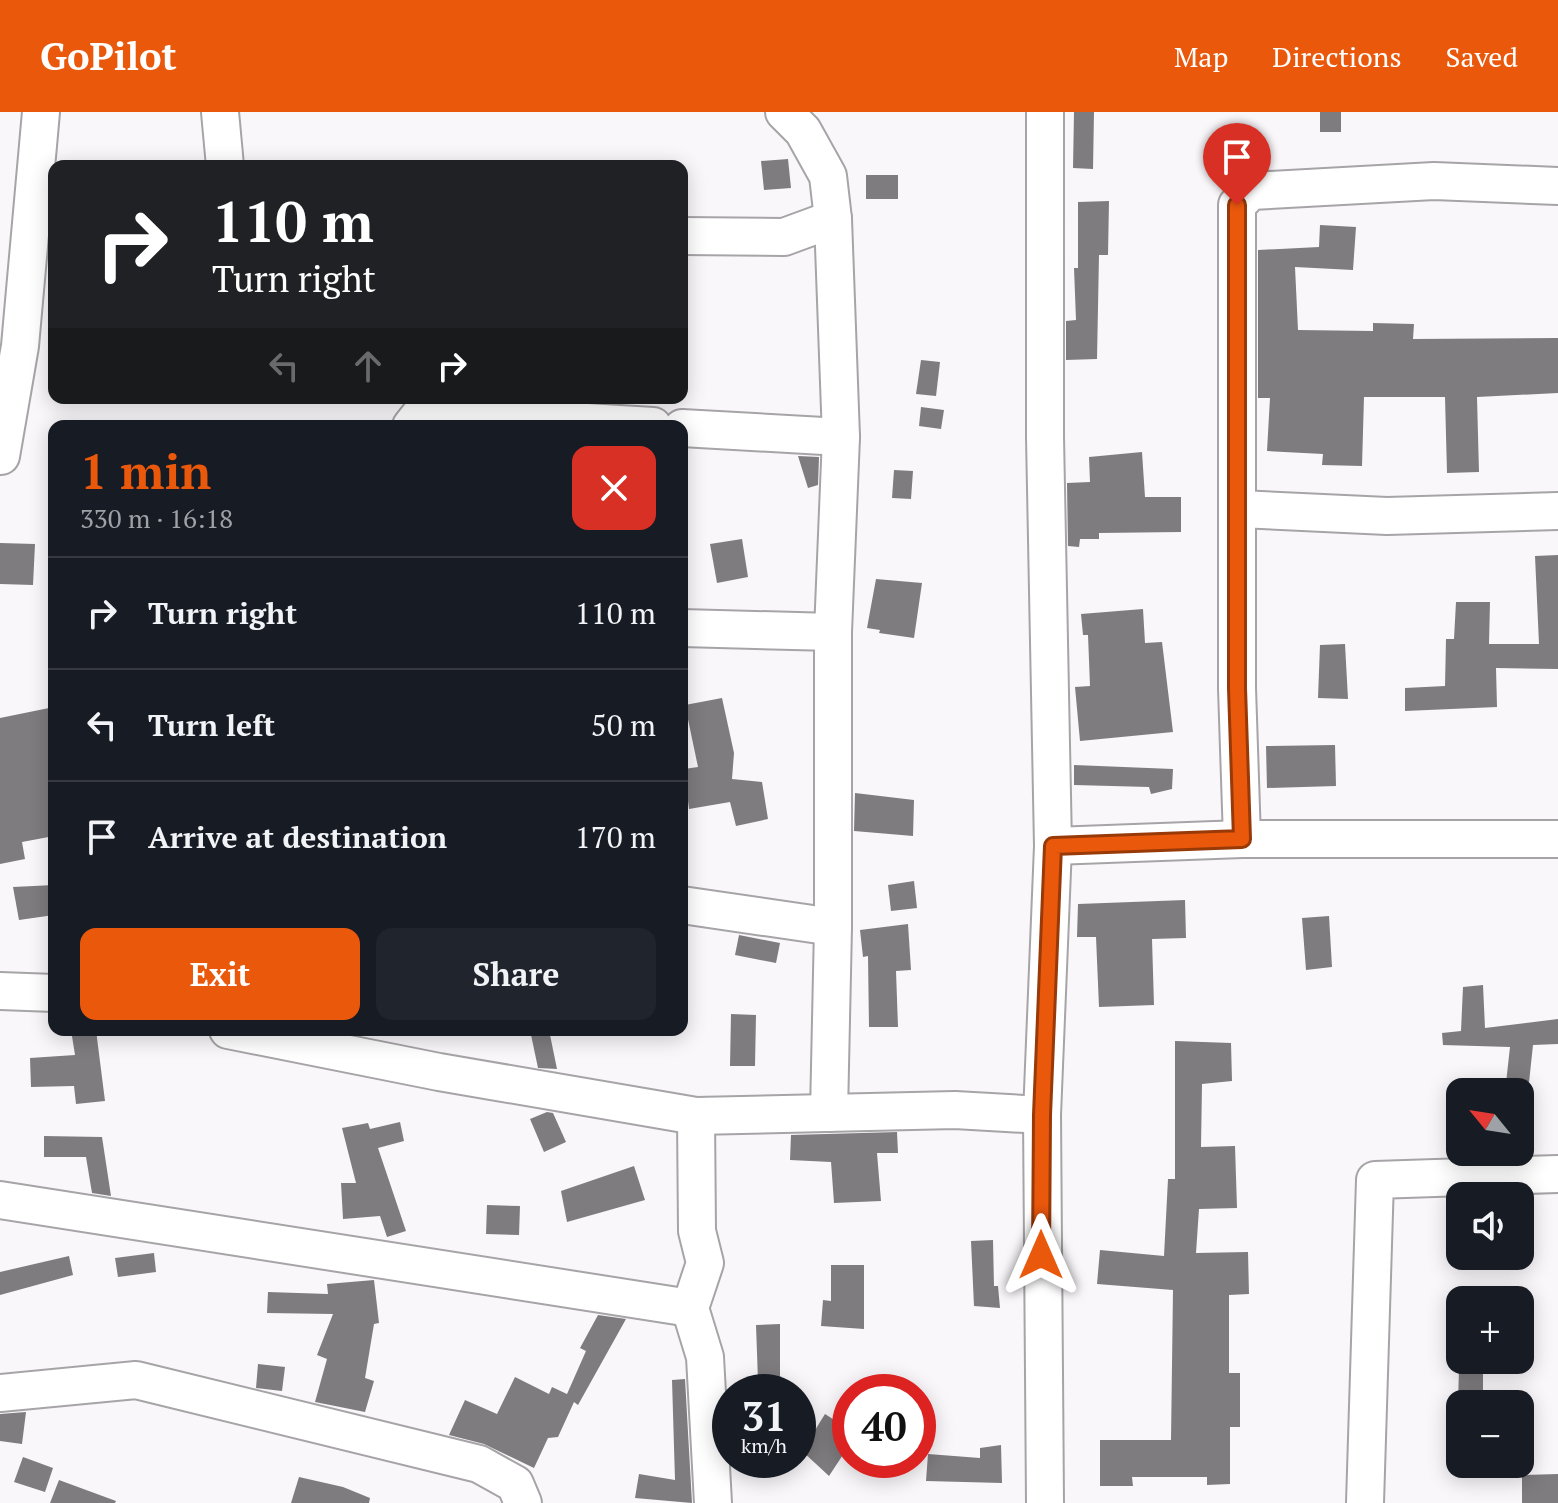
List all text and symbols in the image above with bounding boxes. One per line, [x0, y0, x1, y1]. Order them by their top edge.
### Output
text: GoPilot [40, 31, 177, 81]
text: Map [1174, 38, 1228, 75]
text: Directions [1272, 38, 1402, 75]
text: Saved [1446, 38, 1518, 75]
pin [1203, 123, 1271, 205]
icon: arrive [1215, 135, 1259, 179]
text: 110 m [212, 184, 374, 258]
icon: right [80, 192, 184, 296]
text: Turn right [212, 255, 376, 302]
icon: left [262, 344, 306, 388]
icon: ahead [346, 344, 390, 388]
icon: right [430, 344, 474, 388]
text: 1 min [80, 439, 211, 503]
button: close [572, 446, 656, 530]
text: 330 m · 16:18 [80, 501, 233, 535]
icon: right [80, 591, 124, 635]
text: Turn right [148, 593, 297, 633]
text: 110 m [575, 593, 656, 633]
icon: left [80, 703, 124, 747]
text: Turn left [148, 705, 275, 745]
text: 50 m [591, 705, 656, 745]
icon: arrive [80, 815, 124, 859]
text: Arrive at destination [148, 817, 447, 857]
text: 170 m [575, 817, 656, 857]
button: Exit [80, 928, 360, 1020]
button: Share [376, 928, 656, 1020]
north arrow [1446, 1078, 1534, 1166]
map controls [1446, 1078, 1534, 1478]
button: sound [1446, 1182, 1534, 1270]
position arrow [999, 1213, 1083, 1297]
button: + [1446, 1286, 1534, 1374]
speed limit sign: 40 [832, 1374, 936, 1478]
text: 31 [741, 1389, 787, 1442]
button: − [1446, 1390, 1534, 1478]
text: km/h [741, 1432, 787, 1459]

